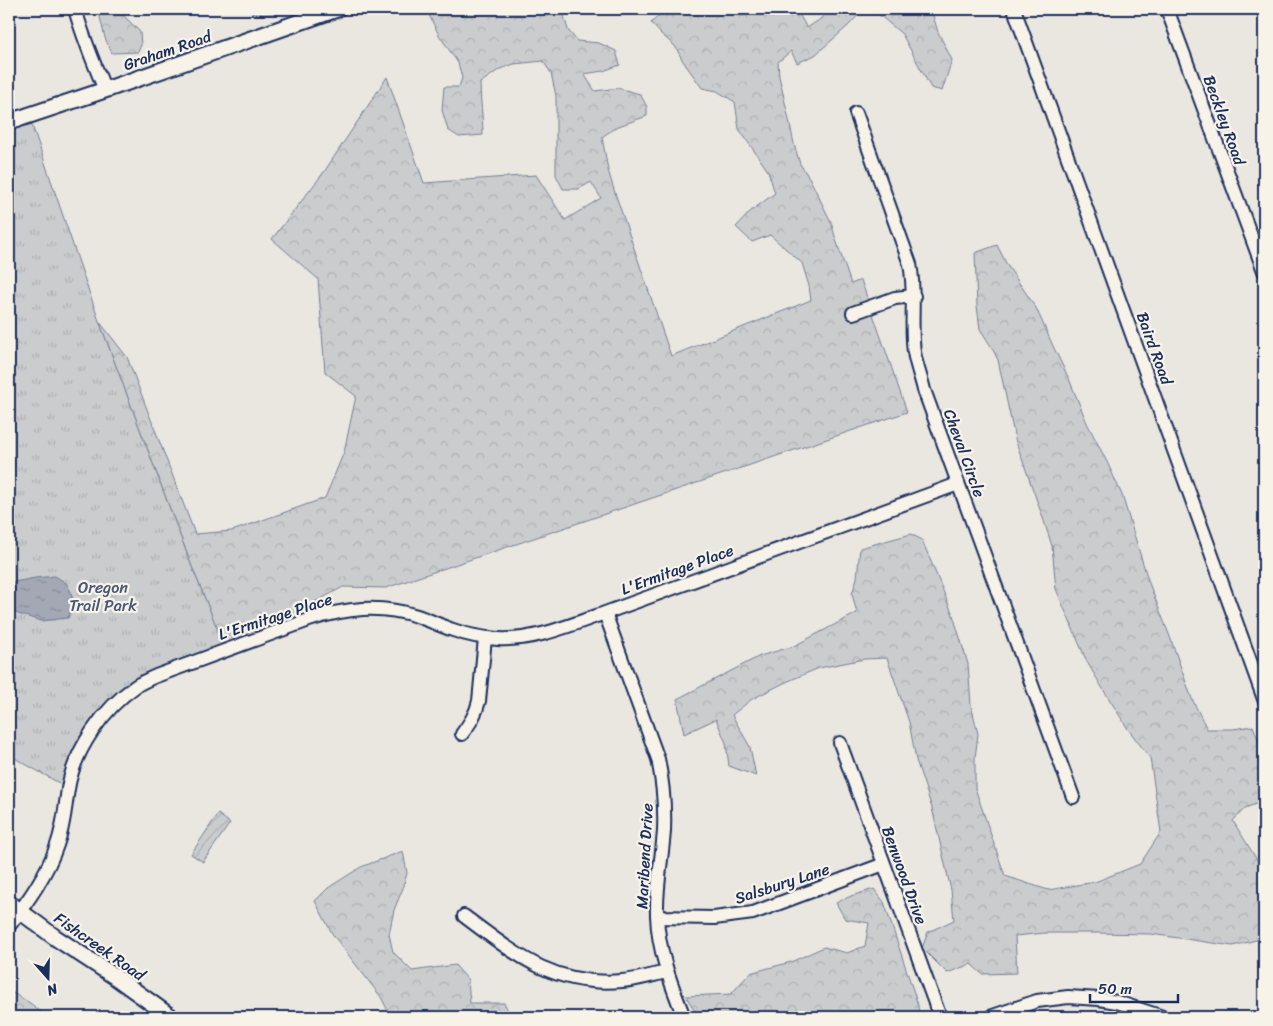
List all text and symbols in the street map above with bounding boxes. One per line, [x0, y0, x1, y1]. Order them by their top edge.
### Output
street label: Graham Road [119, 21, 217, 79]
street label: Beckley Road [1195, 71, 1255, 171]
street label: Baird Road [1128, 308, 1182, 390]
street label: Cheval Circle [935, 405, 994, 502]
street label: L'Ermitage Place [617, 536, 738, 603]
park label: Oregon Trail Park [69, 573, 137, 620]
street label: L'Ermitage Place [214, 584, 336, 649]
street label: Maribend Drive [627, 802, 662, 910]
street label: Benwood Drive [873, 822, 936, 928]
street label: Salsbury Lane [731, 854, 833, 912]
street label: Fishcreek Road [48, 904, 153, 990]
north arrow [22, 954, 72, 1004]
scale bar [1090, 971, 1178, 1003]
text: N [43, 976, 62, 1003]
text: 50 m [1098, 976, 1133, 1002]

